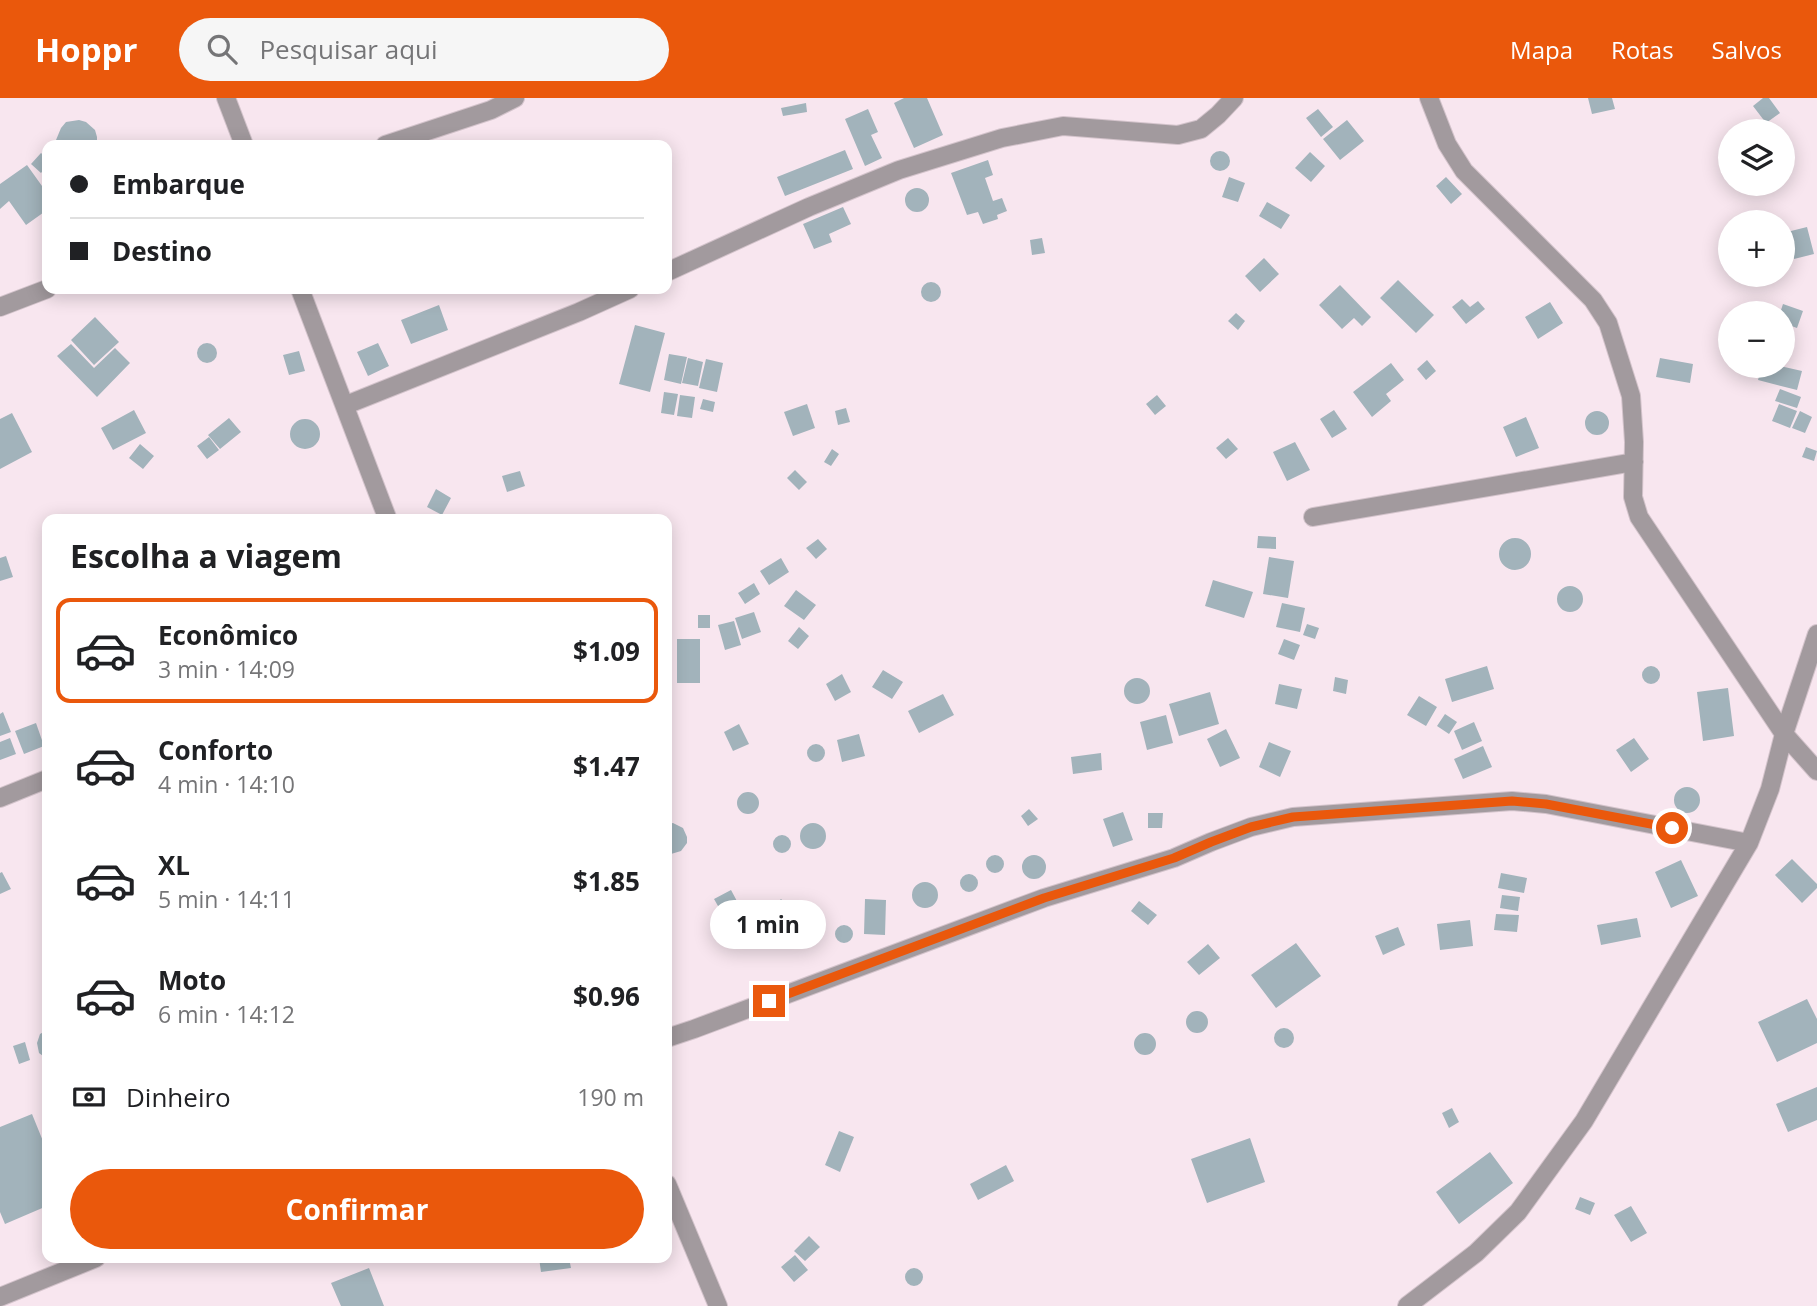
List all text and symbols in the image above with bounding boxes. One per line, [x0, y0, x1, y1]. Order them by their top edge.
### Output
search box [179, 18, 669, 81]
text: Hoppr [35, 27, 137, 72]
icon: search [203, 30, 241, 68]
text: Pesquisar aqui [259, 31, 438, 67]
text: Mapa [1510, 33, 1573, 66]
text: Rotas [1611, 33, 1674, 66]
text: Salvos [1712, 33, 1782, 66]
map controls [1718, 119, 1795, 378]
button: layers [1718, 119, 1795, 196]
text: Embarque [112, 166, 245, 202]
button: + [1718, 210, 1795, 287]
text: Destino [112, 233, 212, 269]
button: − [1718, 301, 1795, 378]
text: Escolha a viagem [70, 534, 342, 577]
text: Econômico [158, 617, 298, 653]
icon: car [74, 619, 137, 682]
text: $1.09 [573, 633, 640, 669]
text: 3 min · 14:09 [158, 653, 295, 685]
text: Conforto [158, 732, 273, 768]
icon: car [74, 734, 137, 797]
text: $1.47 [573, 748, 640, 784]
text: 4 min · 14:10 [158, 768, 295, 800]
route start [1656, 812, 1688, 844]
text: XL [158, 847, 190, 883]
icon: car [74, 849, 137, 912]
text: $1.85 [573, 863, 640, 899]
text: 5 min · 14:11 [158, 883, 295, 915]
callout: 1 min [711, 900, 827, 948]
text: 1 min [736, 908, 800, 940]
text: Moto [158, 962, 226, 998]
icon: car [74, 964, 137, 1027]
text: $0.96 [573, 978, 640, 1014]
route end [753, 985, 785, 1017]
text: 6 min · 14:12 [158, 998, 295, 1030]
icon: cash [70, 1078, 108, 1116]
text: Dinheiro [126, 1079, 231, 1115]
text: 190 m [577, 1081, 644, 1113]
button: Confirmar [70, 1169, 644, 1249]

